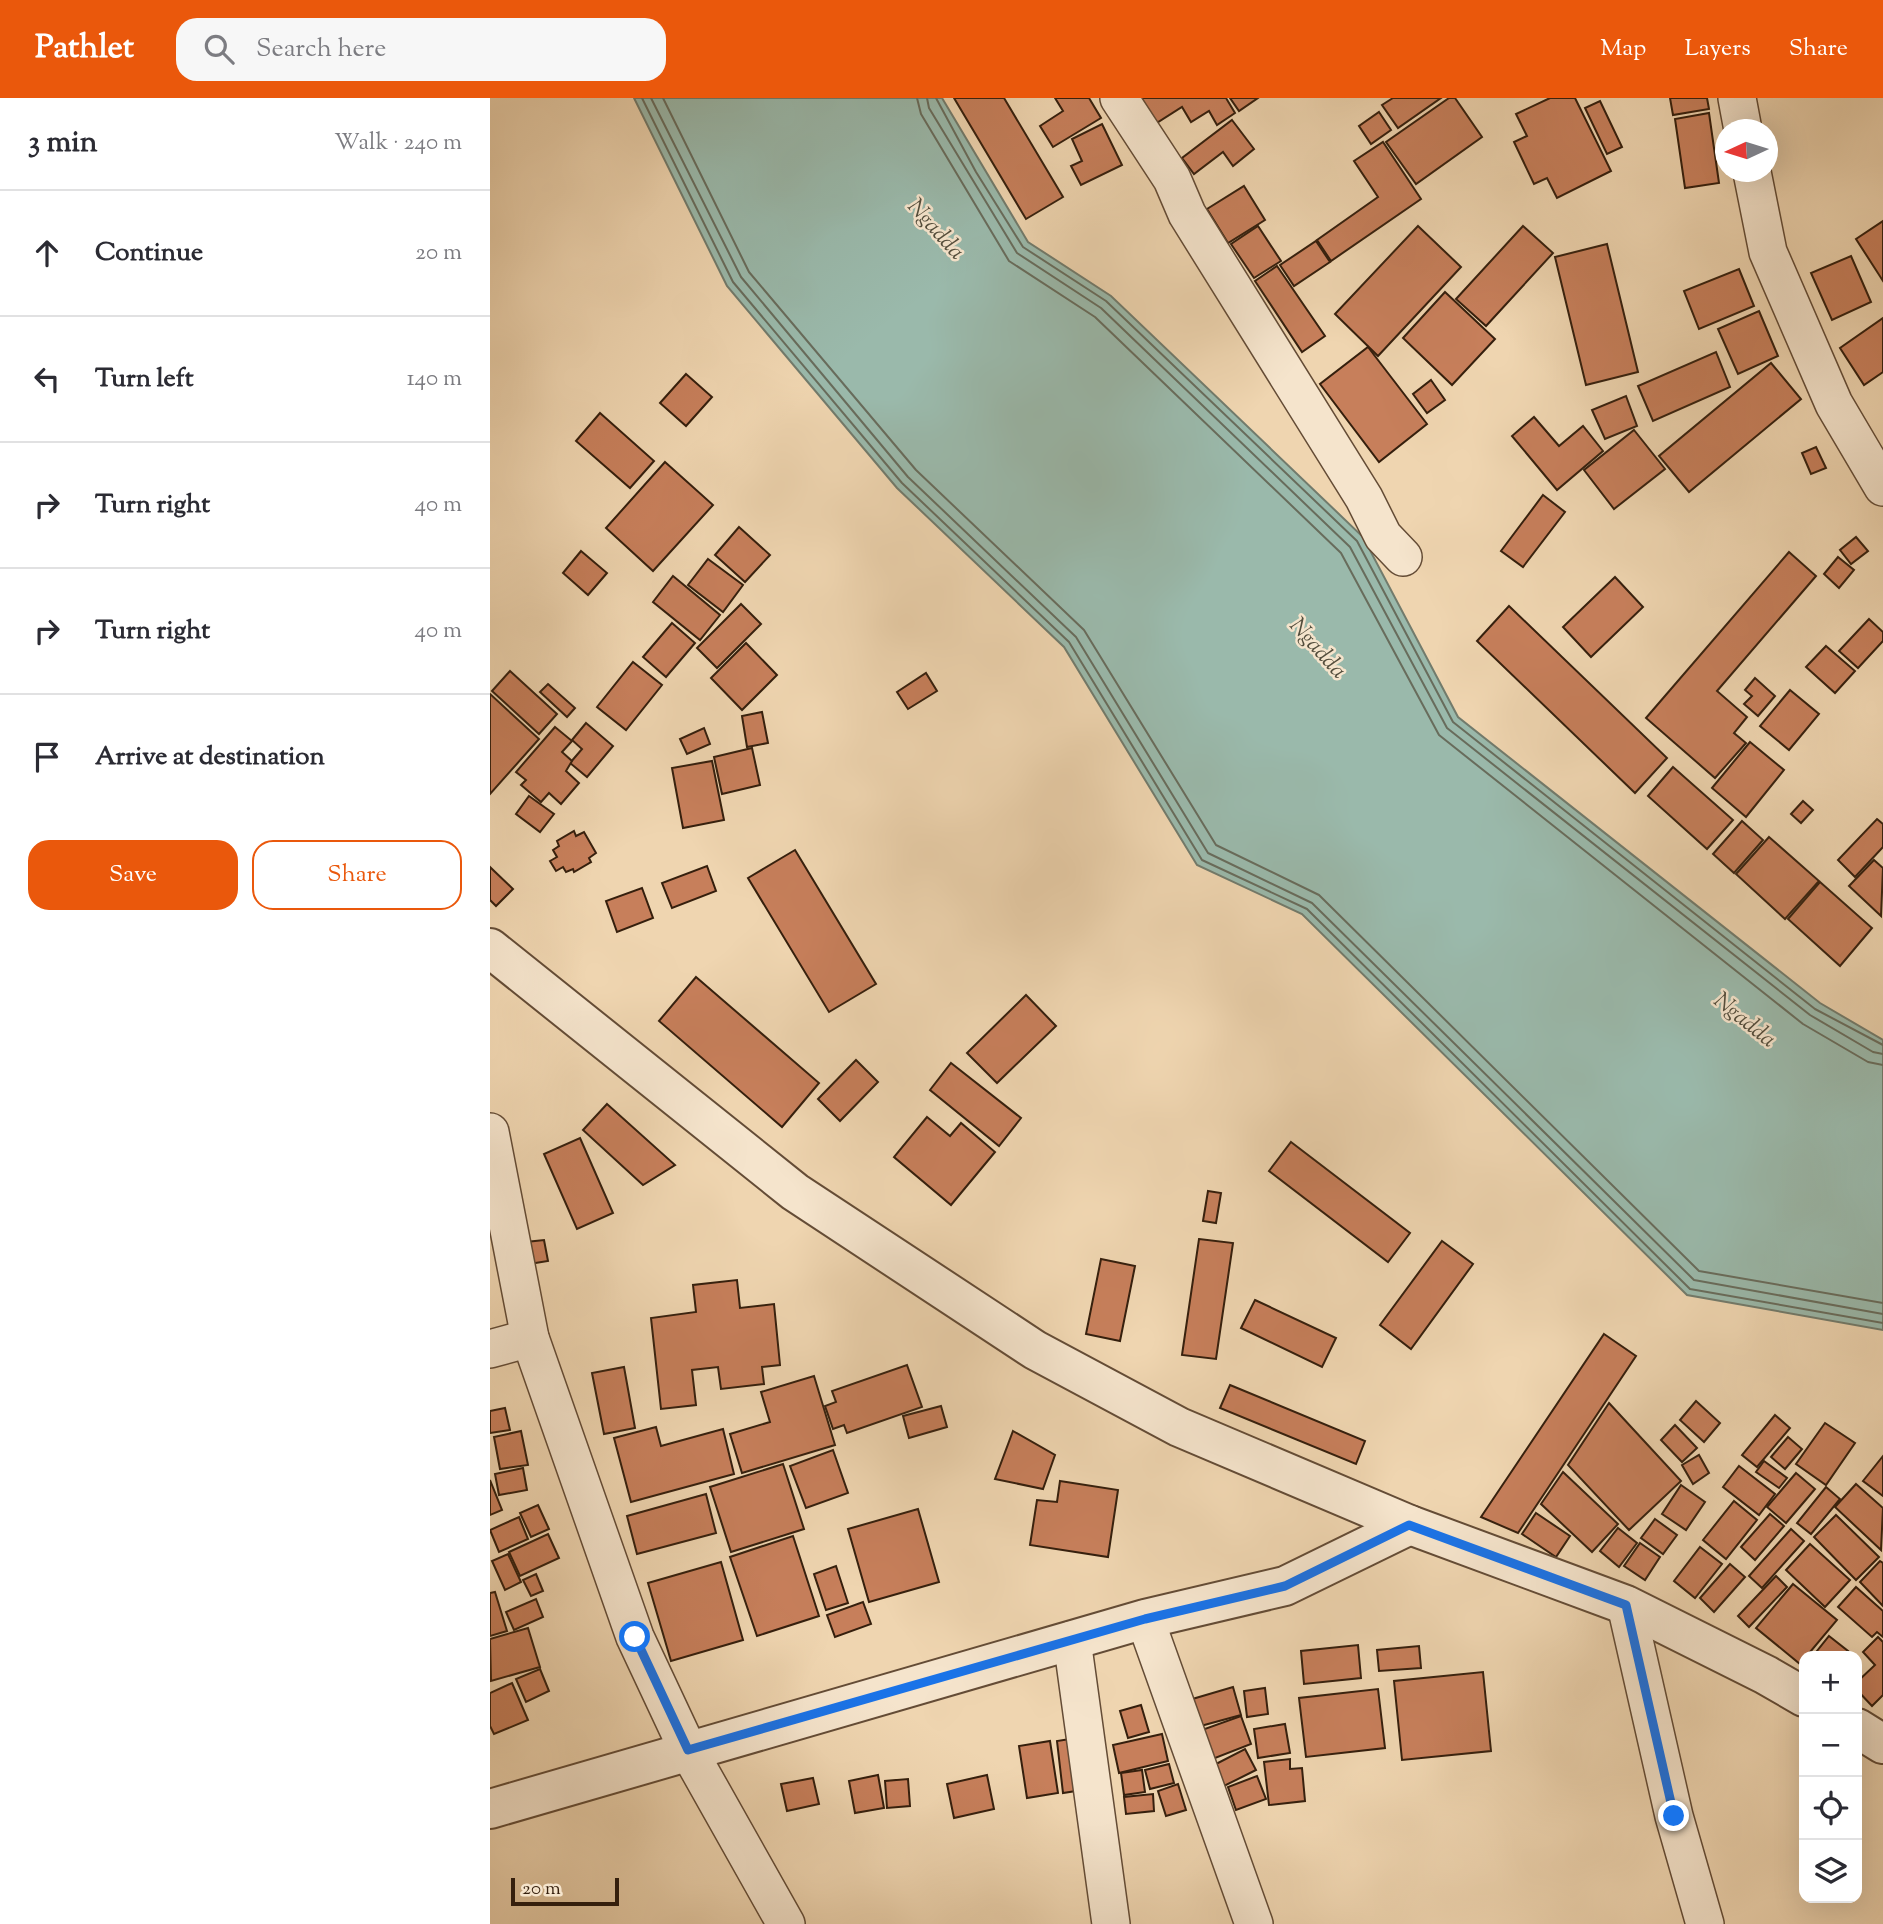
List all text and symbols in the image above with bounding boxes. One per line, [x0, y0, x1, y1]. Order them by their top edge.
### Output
search box [176, 18, 666, 81]
text: Pathlet [35, 25, 134, 73]
icon: search [200, 30, 238, 68]
text: Search here [256, 31, 386, 68]
text: Map [1600, 32, 1646, 66]
text: Layers [1684, 32, 1751, 66]
text: Share [1789, 32, 1848, 66]
north arrow [1715, 119, 1778, 182]
text: 3 min [28, 122, 98, 165]
text: Walk · 240 m [334, 127, 462, 160]
water label: Ngadda [899, 192, 972, 268]
icon: ahead [28, 234, 66, 272]
text: Continue [95, 235, 203, 272]
text: 20 m [415, 237, 462, 270]
icon: left [28, 360, 66, 398]
text: Turn left [95, 361, 194, 398]
text: 140 m [407, 363, 462, 396]
icon: right [28, 486, 66, 524]
text: Turn right [95, 487, 210, 524]
text: 40 m [415, 489, 462, 522]
water label: Ngadda [1281, 611, 1354, 687]
icon: right [28, 612, 66, 650]
text: Turn right [95, 613, 210, 650]
text: 40 m [415, 615, 462, 648]
icon: arrive [28, 738, 66, 776]
text: Arrive at destination [95, 739, 325, 776]
button: Save [28, 840, 238, 910]
button: Share [252, 840, 462, 910]
water label: Ngadda [1705, 985, 1783, 1057]
route start [619, 1621, 650, 1652]
map controls [1799, 1651, 1862, 1903]
button: + [1799, 1651, 1862, 1714]
button: − [1799, 1714, 1862, 1777]
button: locate [1799, 1777, 1862, 1840]
route end [1658, 1800, 1689, 1831]
button: layers [1799, 1840, 1862, 1903]
scale bar [511, 1875, 620, 1907]
text: 20 m [522, 1876, 561, 1903]

